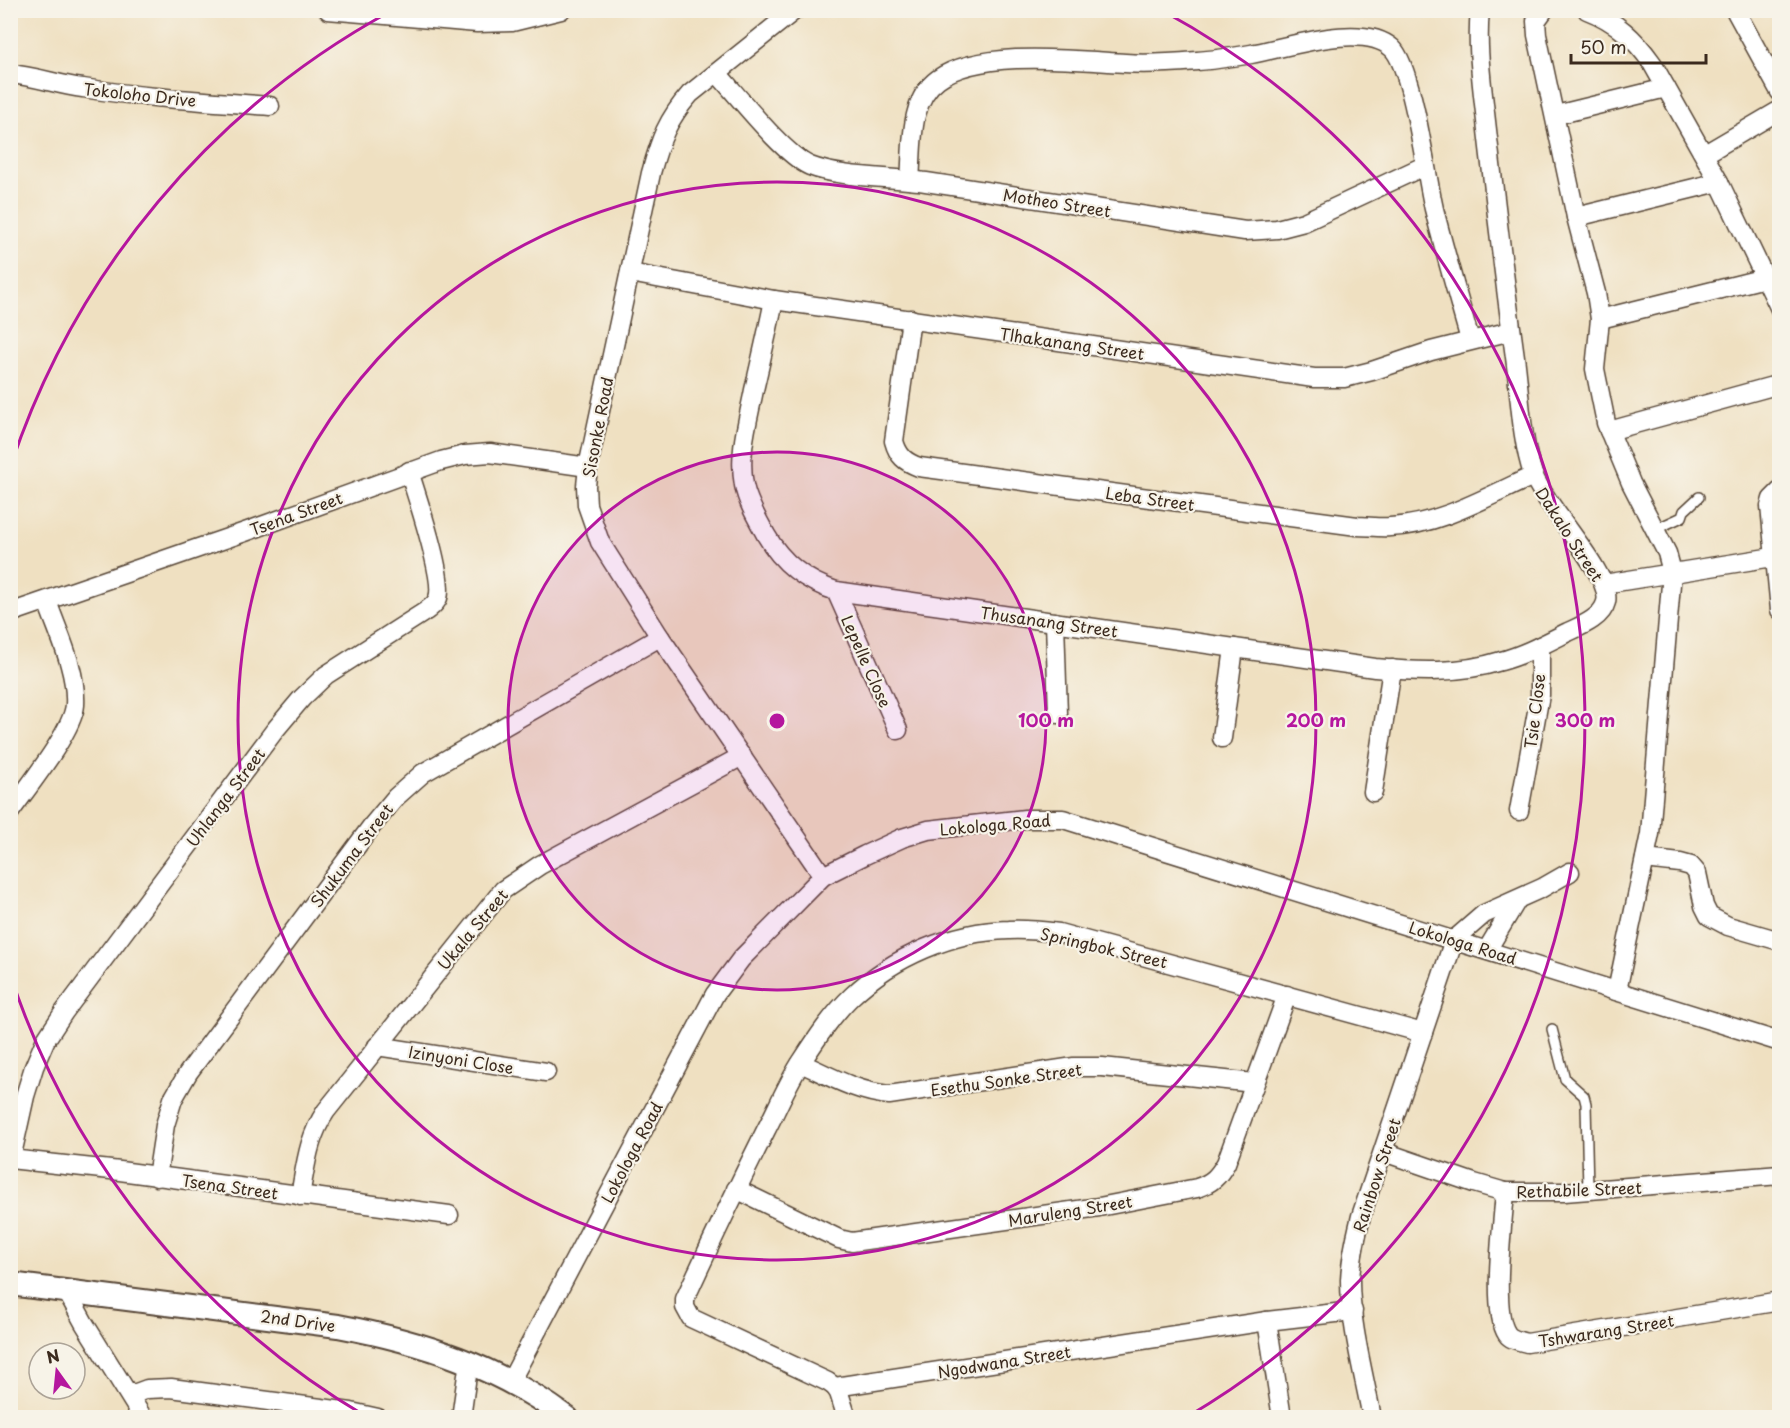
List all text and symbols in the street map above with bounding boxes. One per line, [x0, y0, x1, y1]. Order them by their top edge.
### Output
scale bar [1571, 27, 1706, 65]
text: 50 m [1580, 33, 1627, 60]
street label: Tokoloho Drive [83, 76, 197, 112]
street label: Motheo Street [1001, 182, 1113, 222]
street label: Tlhakanang Street [998, 321, 1146, 365]
street label: Sisonke Road [576, 375, 618, 479]
street label: Leba Street [1104, 480, 1196, 516]
street label: Dakalo Street [1530, 482, 1610, 586]
street label: Tsena Street [246, 485, 346, 541]
street label: Thusanang Street [979, 599, 1120, 643]
street label: Lepelle Close [836, 611, 898, 711]
street label: Tsie Close [1518, 672, 1550, 750]
text: 100 m [1018, 706, 1074, 733]
text: 200 m [1286, 706, 1346, 733]
text: 300 m [1555, 706, 1615, 733]
centre of rings [767, 711, 787, 731]
street label: Uhlanga Street [180, 742, 270, 851]
street label: Shukuma Street [304, 798, 398, 912]
street label: Lokologa Road [938, 807, 1052, 841]
street label: Ukala Street [431, 883, 513, 975]
street label: Lokologa Road [1406, 914, 1520, 970]
street label: Springbok Street [1038, 921, 1170, 973]
street label: Izinyoni Close [407, 1039, 515, 1079]
street label: Esethu Sonke Street [929, 1056, 1084, 1101]
street label: Lokologa Road [594, 1097, 668, 1207]
street label: Rainbow Street [1346, 1114, 1406, 1235]
street label: Tsena Street [180, 1167, 280, 1205]
street label: Rethabile Street [1516, 1175, 1643, 1203]
street label: Maruleng Street [1006, 1188, 1134, 1232]
street label: 2nd Drive [259, 1303, 337, 1337]
street label: Tshwarang Street [1536, 1307, 1676, 1353]
street label: Ngodwana Street [936, 1339, 1073, 1383]
north arrow [27, 1341, 87, 1401]
text: N [44, 1342, 62, 1369]

